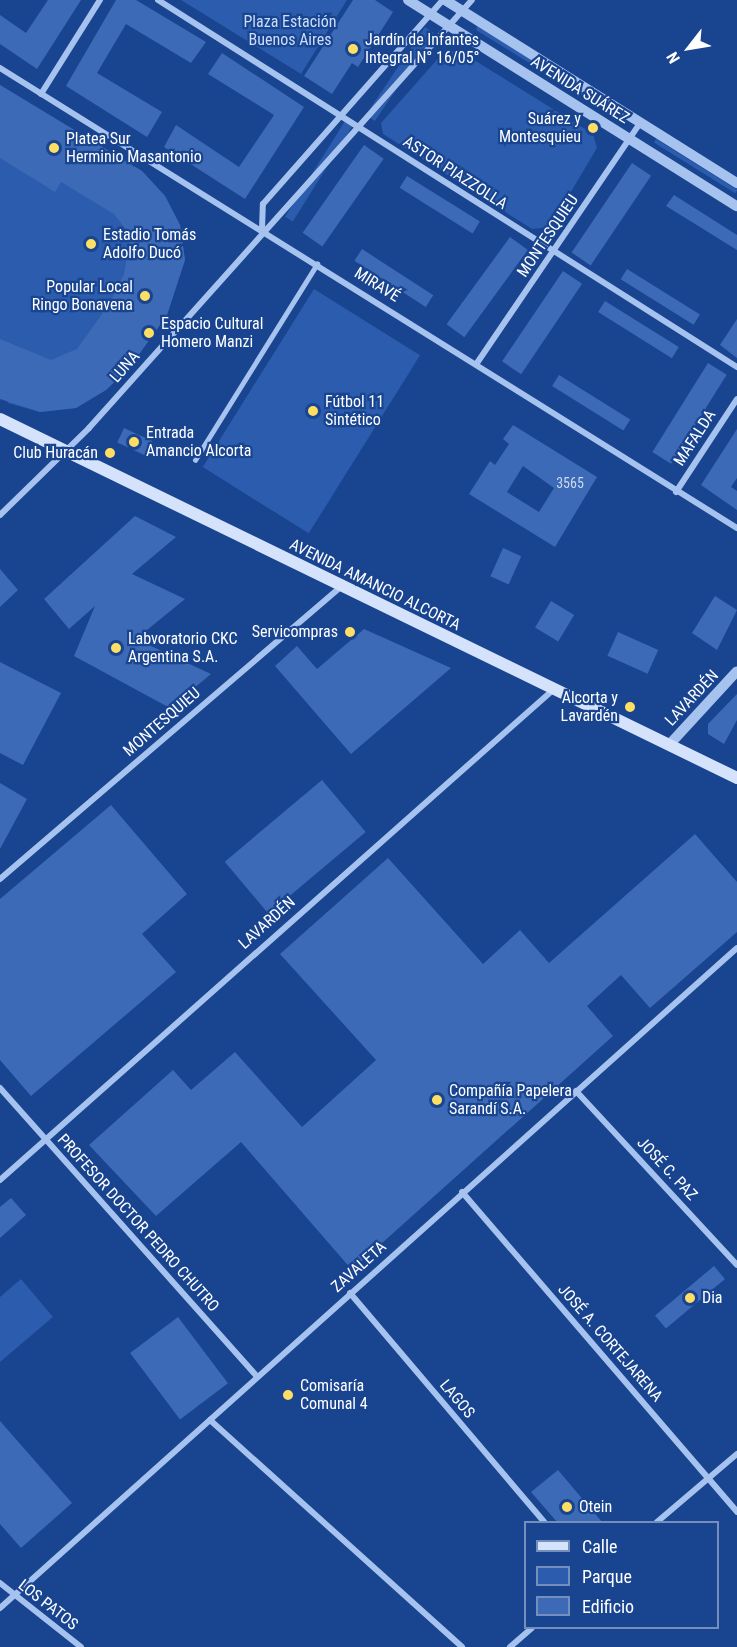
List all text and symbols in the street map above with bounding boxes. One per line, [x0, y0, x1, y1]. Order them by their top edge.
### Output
park label: Plaza Estación Buenos Aires [243, 12, 337, 50]
north arrow [659, 18, 719, 78]
place label: Jardín de Infantes Integral N° 16/05° [365, 30, 480, 68]
marker: Jardín de Infantes Integral N° 16/05° [346, 42, 360, 56]
text: N [662, 48, 684, 67]
street label: AVENIDA SUÁREZ [527, 52, 633, 128]
place label: Suárez y Montesquieu [499, 109, 581, 147]
marker: Suárez y Montesquieu [586, 121, 600, 135]
place label: Platea Sur Herminio Masantonio [66, 129, 202, 167]
street label: ASTOR PIAZZOLLA [399, 132, 511, 214]
marker: Platea Sur Herminio Masantonio [47, 141, 61, 155]
street label: MONTESQUIEU [513, 191, 583, 281]
place label: Estadio Tomás Adolfo Ducó [103, 225, 197, 263]
marker: Estadio Tomás Adolfo Ducó [84, 237, 98, 251]
street label: MIRAVÉ [351, 264, 403, 306]
place label: Popular Local Ringo Bonavena [32, 277, 133, 315]
marker: Popular Local Ringo Bonavena [138, 289, 152, 303]
place label: Espacio Cultural Homero Manzi [161, 314, 263, 352]
marker: Espacio Cultural Homero Manzi [142, 326, 156, 340]
street label: LUNA [106, 347, 144, 387]
place label: Fútbol 11 Sintético [325, 392, 384, 430]
marker: Fútbol 11 Sintético [306, 404, 320, 418]
street label: MAFALDA [670, 406, 720, 470]
place label: Entrada Amancio Alcorta [146, 423, 251, 461]
marker: Entrada Amancio Alcorta [127, 435, 141, 449]
place label: Club Huracán [13, 443, 98, 463]
marker: Club Huracán [103, 446, 117, 460]
house number: 3565 [556, 475, 584, 491]
street label: AVENIDA AMANCIO ALCORTA [286, 535, 464, 635]
place label: Servicompras [252, 622, 338, 642]
marker: Servicompras [343, 625, 357, 639]
place label: Labvoratorio CKC Argentina S.A. [128, 629, 238, 667]
marker: Labvoratorio CKC Argentina S.A. [109, 641, 123, 655]
street label: LAVARDÉN [661, 666, 723, 730]
street label: MONTESQUIEU [120, 683, 204, 761]
place label: Alcorta y Lavardén [561, 688, 618, 726]
marker: Alcorta y Lavardén [623, 700, 637, 714]
street label: LAVARDÉN [235, 893, 299, 953]
place label: Compañía Papelera Sarandí S.A. [449, 1081, 572, 1119]
marker: Compañía Papelera Sarandí S.A. [430, 1093, 444, 1107]
street label: PROFESOR DOCTOR PEDRO CHUTRO [53, 1130, 223, 1316]
street label: JOSÉ C. PAZ [633, 1133, 701, 1205]
street label: ZAVALETA [328, 1237, 390, 1297]
street label: JOSÉ A. CORTEJARENA [554, 1280, 666, 1406]
place label: Dia [702, 1288, 722, 1308]
marker: Dia [683, 1291, 697, 1305]
place label: Comisaría Comunal 4 [300, 1376, 368, 1414]
street label: LAGOS [435, 1376, 479, 1422]
marker: Comisaría Comunal 4 [281, 1388, 295, 1402]
place label: Otein [579, 1497, 612, 1517]
marker: Otein [560, 1500, 574, 1514]
legend [524, 1521, 719, 1629]
text: Calle [582, 1536, 618, 1557]
text: Parque [582, 1566, 632, 1587]
street label: LOS PATOS [14, 1576, 82, 1634]
text: Edificio [582, 1596, 634, 1617]

